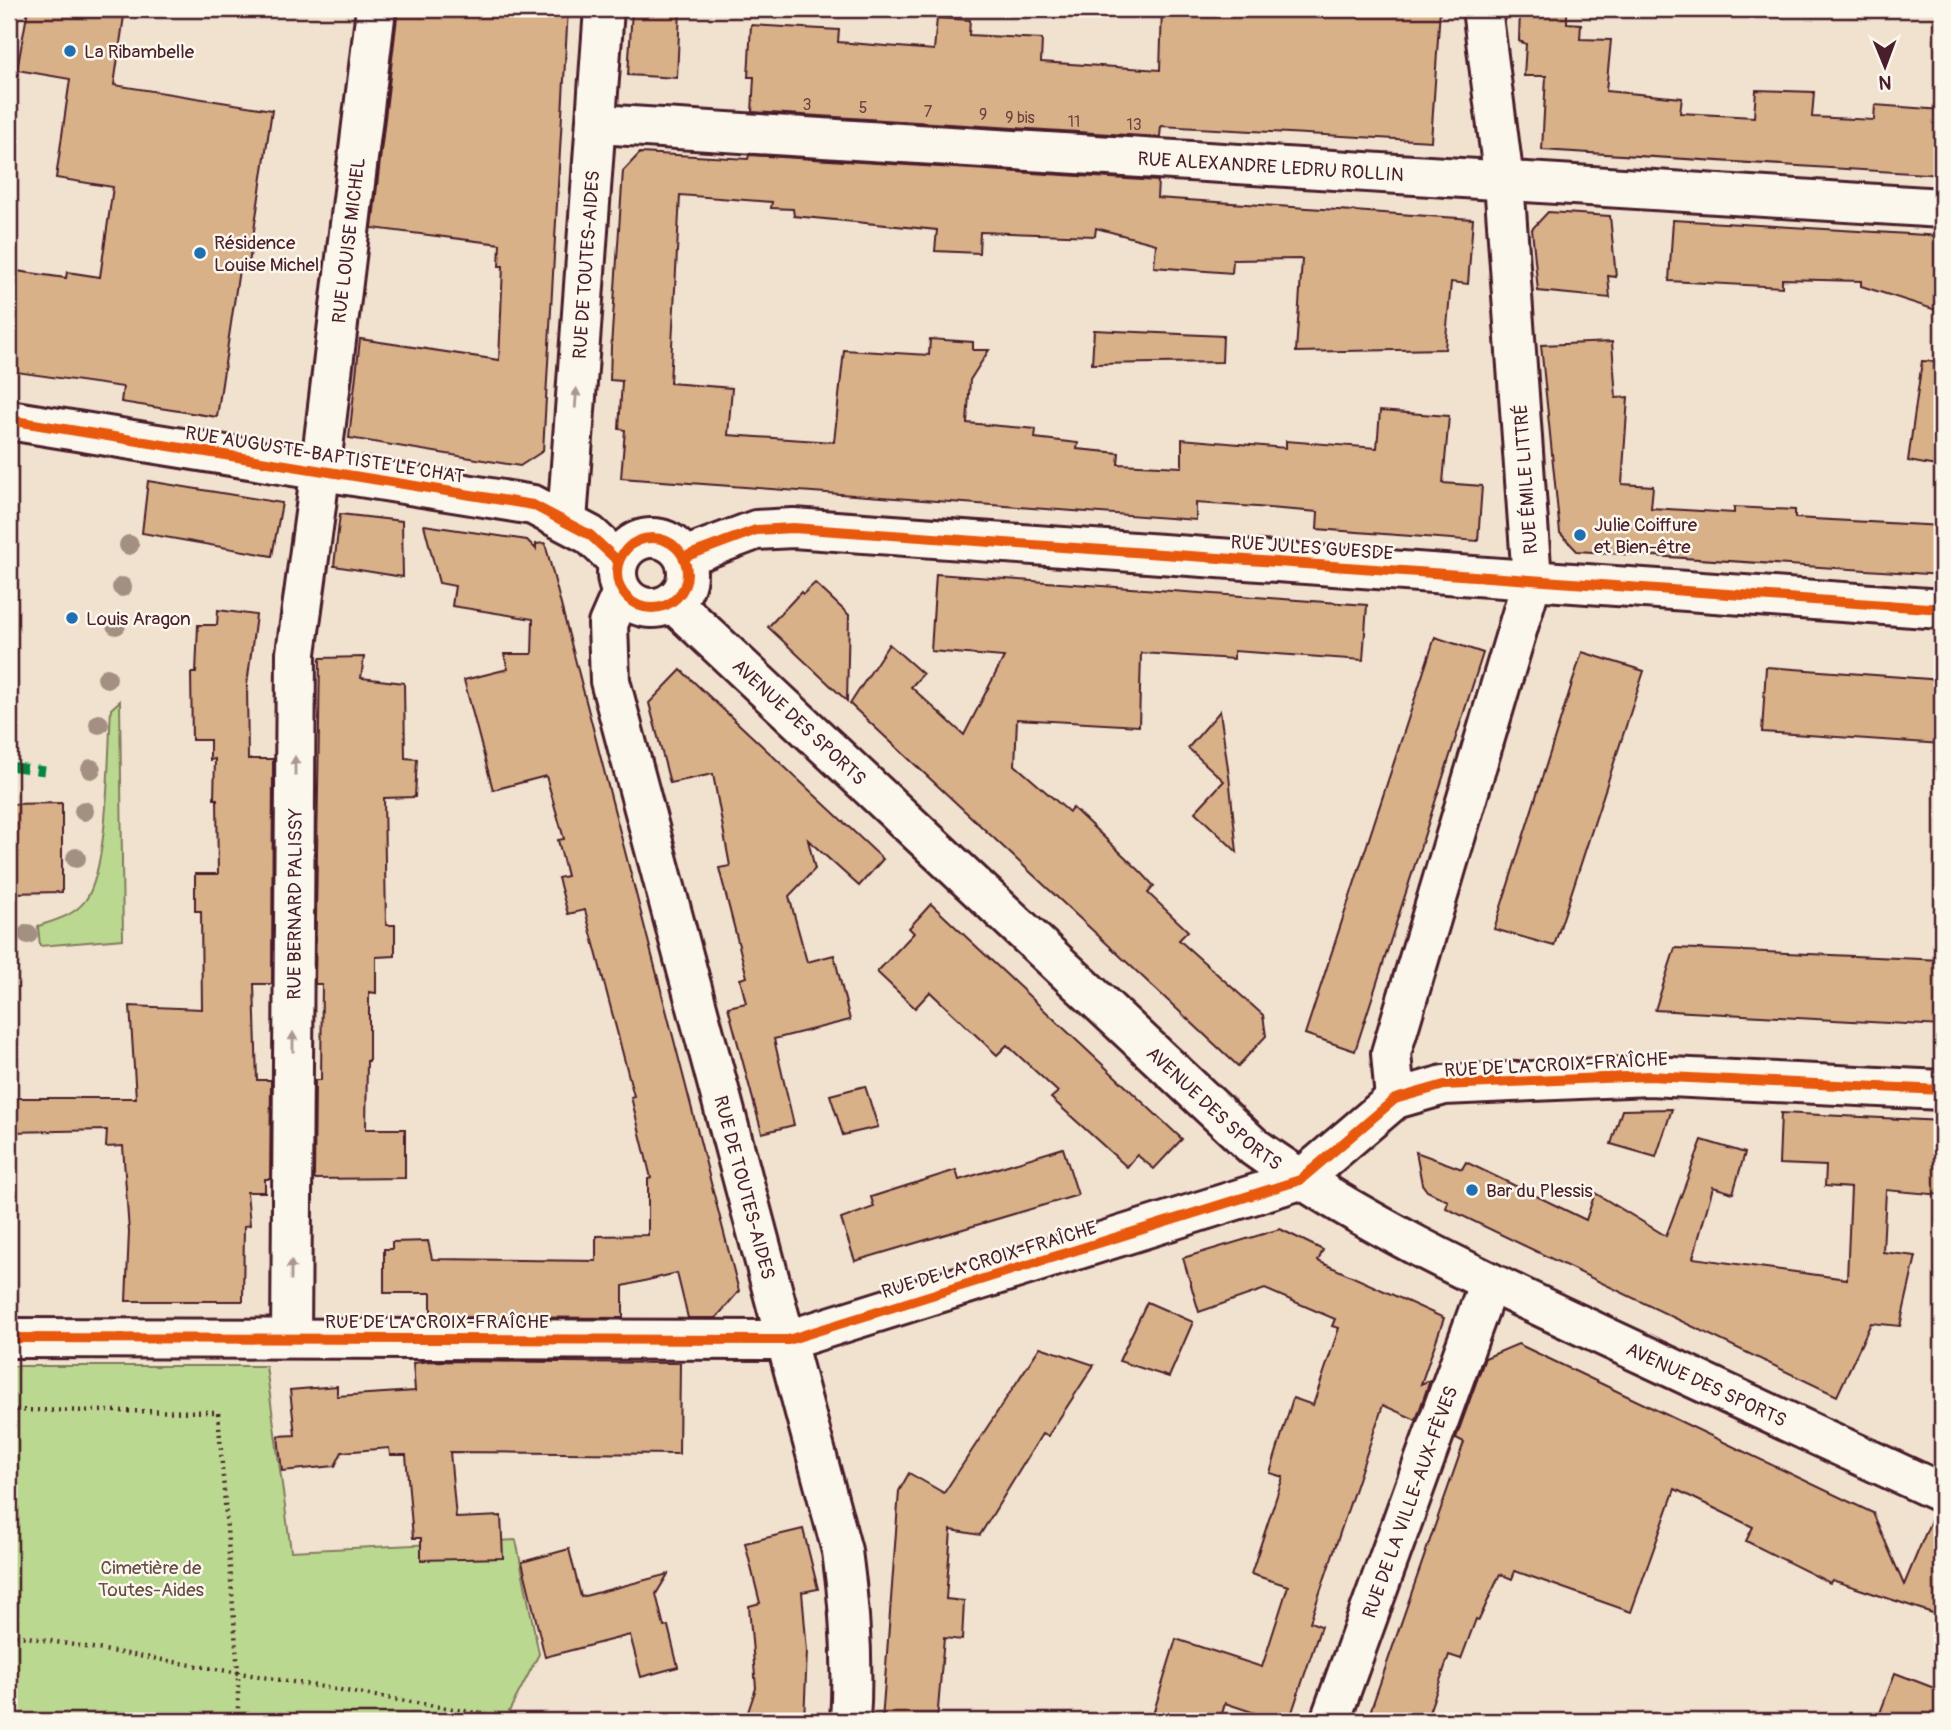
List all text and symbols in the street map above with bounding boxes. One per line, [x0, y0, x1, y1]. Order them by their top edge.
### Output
north arrow [1850, 32, 1920, 102]
place label: La Ribambelle [84, 40, 195, 64]
marker: La Ribambelle [62, 43, 78, 59]
text: N [1879, 70, 1892, 94]
house number: 3 [803, 95, 812, 115]
house number: 5 [859, 98, 867, 118]
house number: 7 [924, 102, 933, 122]
house number: 9 [979, 105, 987, 125]
house number: 9 bis [1005, 108, 1035, 128]
house number: 11 [1068, 112, 1080, 132]
house number: 13 [1126, 115, 1142, 135]
street label: RUE ALEXANDRE LEDRU ROLLIN [1137, 147, 1404, 187]
street label: RUE LOUISE MICHEL [327, 156, 371, 325]
street label: RUE DE TOUTES-AIDES [568, 170, 605, 360]
place label: Résidence Louise Michel [214, 231, 319, 277]
marker: Résidence Louise Michel [192, 245, 208, 261]
one-way arrow [571, 387, 582, 409]
street label: RUE ÉMILE LITTRÉ [1509, 403, 1543, 555]
street label: RUE AUGUSTE-BAPTISTE LE CHAT [184, 421, 466, 489]
place label: Julie Coiffure et Bien-être [1594, 513, 1698, 559]
marker: Julie Coiffure et Bien-être [1572, 527, 1588, 543]
street label: RUE JULES GUESDE [1230, 530, 1394, 566]
place label: Louis Aragon [86, 607, 191, 631]
marker: Louis Aragon [64, 610, 80, 626]
street label: AVENUE DES SPORTS [727, 654, 871, 791]
one-way arrow [289, 755, 300, 777]
street label: RUE BERNARD PALISSY [282, 808, 308, 1000]
one-way arrow [287, 1031, 299, 1053]
street label: AVENUE DES SPORTS [1141, 1042, 1286, 1176]
street label: RUE DE LA CROIX-FRAÎCHE [1444, 1047, 1669, 1083]
street label: RUE DE TOUTES-AIDES [708, 1093, 780, 1282]
place label: Bar du Plessis [1486, 1179, 1593, 1203]
marker: Bar du Plessis [1464, 1182, 1480, 1198]
street label: RUE DE LA CROIX-FRAÎCHE [879, 1216, 1100, 1304]
one-way arrow [285, 1259, 297, 1281]
street label: RUE DE LA CROIX-FRAÎCHE [325, 1310, 549, 1334]
street label: AVENUE DES SPORTS [1622, 1337, 1790, 1433]
street label: RUE DE LA VILLE-AUX-FÈVES [1357, 1383, 1463, 1622]
park label: Cimetière de Toutes-Aides [98, 1556, 205, 1602]

